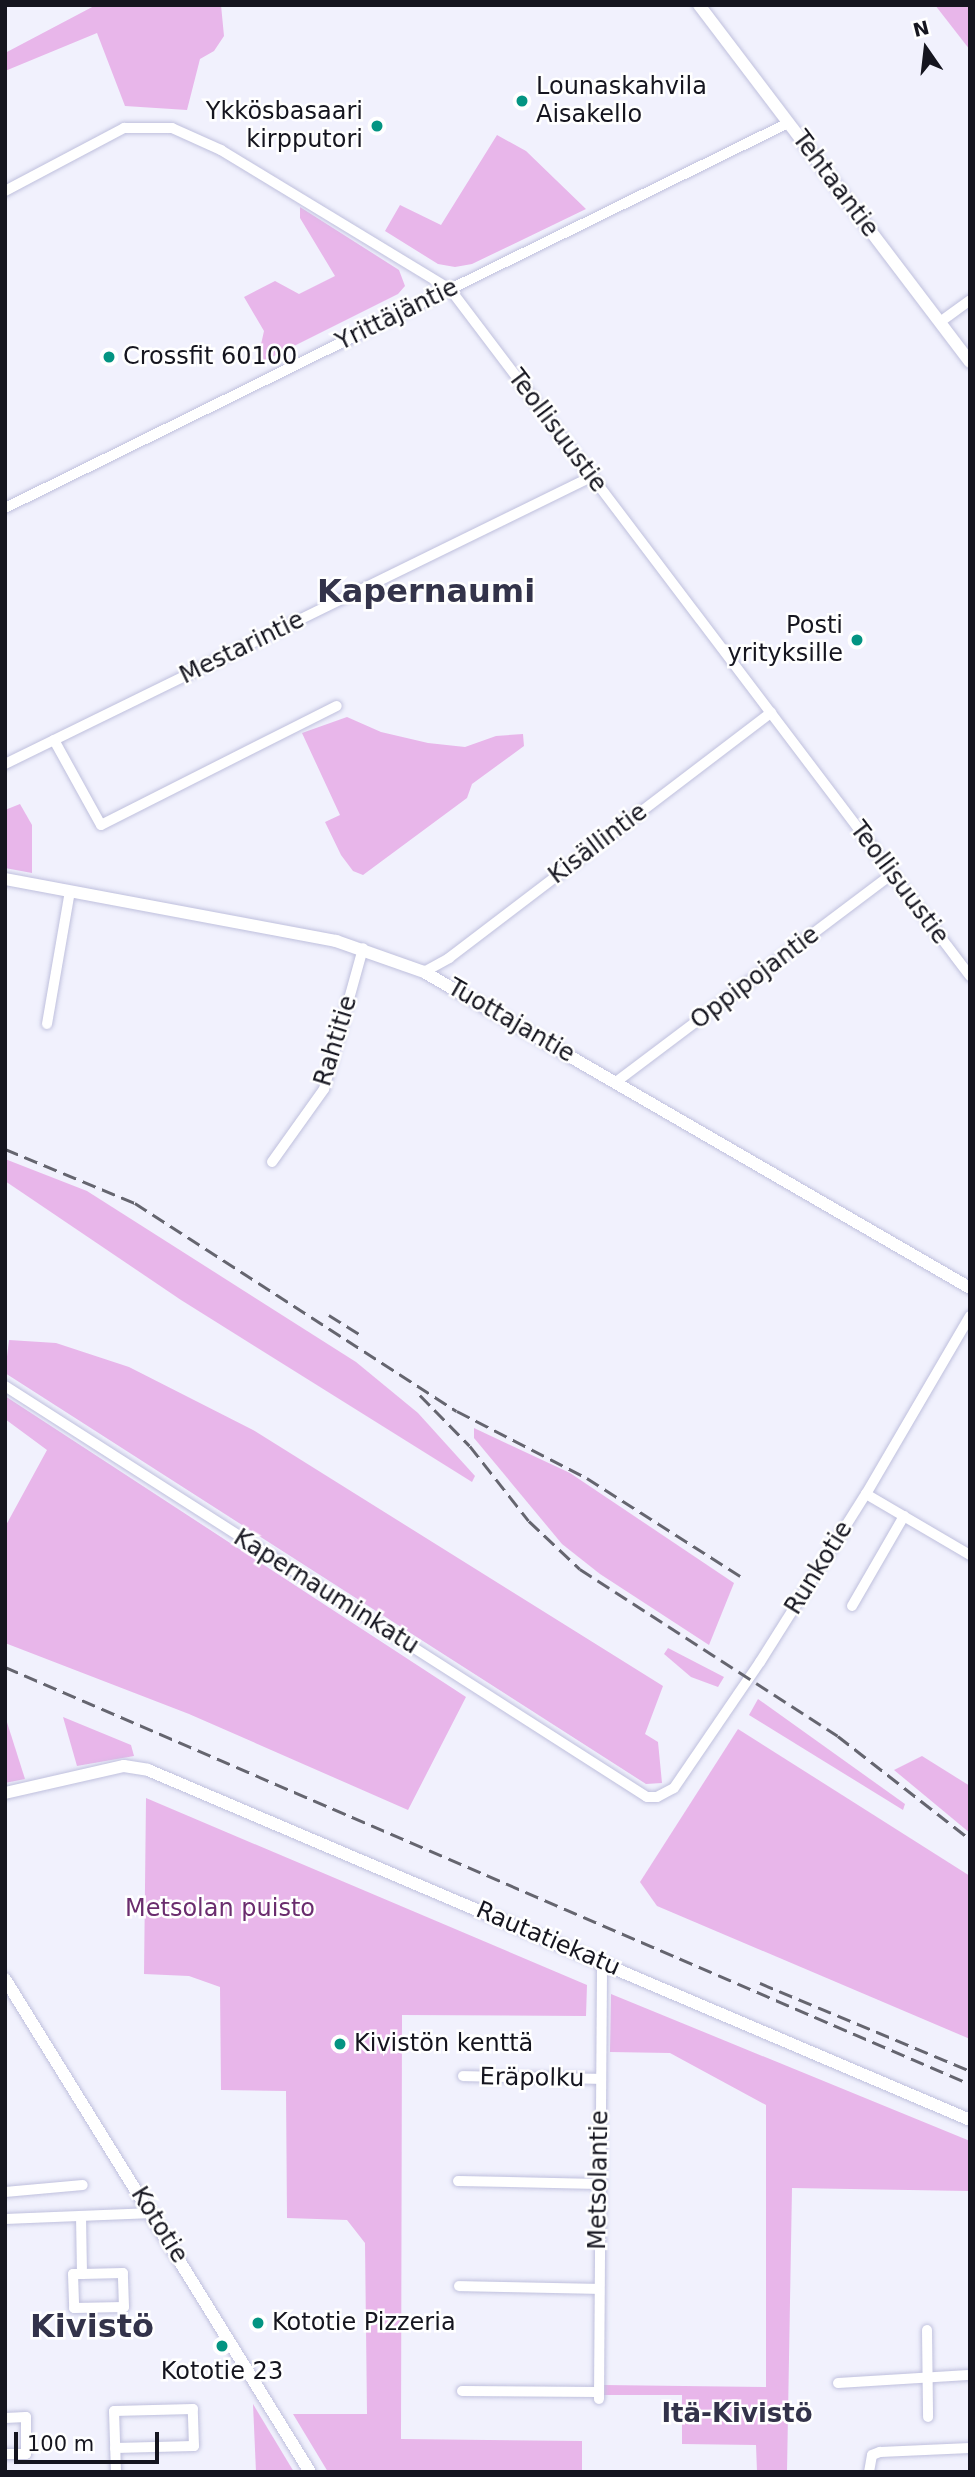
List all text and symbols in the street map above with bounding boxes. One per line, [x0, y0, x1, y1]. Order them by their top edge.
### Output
north arrow [891, 14, 961, 84]
text: N [911, 16, 931, 41]
place label: Lounaskahvila Aisakello [536, 73, 707, 129]
marker: Lounaskahvila Aisakello [514, 93, 530, 109]
place label: Ykkösbasaari kirpputori [206, 98, 363, 154]
marker: Ykkösbasaari kirpputori [369, 118, 385, 134]
street label: Tehtaantie [786, 125, 884, 243]
street label: Yrittäjäntie [331, 273, 463, 357]
place label: Crossfit 60100 [123, 343, 297, 371]
marker: Crossfit 60100 [101, 349, 117, 365]
street label: Teollisuustie [501, 364, 613, 498]
district label: Kapernaumi [317, 572, 535, 610]
street label: Mestarintie [175, 606, 309, 690]
place label: Posti yrityksille [727, 612, 843, 668]
marker: Posti yrityksille [849, 632, 865, 648]
street label: Kisällintie [543, 798, 653, 890]
street label: Teollisuustie [843, 816, 955, 950]
street label: Oppipojantie [685, 920, 825, 1036]
street label: Tuottajantie [442, 973, 580, 1069]
street label: Rahtitie [309, 992, 363, 1090]
street label: Runkotie [779, 1516, 859, 1620]
street label: Kapernauminkatu [228, 1523, 424, 1661]
park label: Metsolan puisto [125, 1895, 315, 1923]
street label: Rautatiekatu [472, 1896, 624, 1982]
place label: Kivistön kenttä [354, 2030, 533, 2058]
marker: Kivistön kenttä [332, 2036, 348, 2052]
street label: Eräpolku [479, 2063, 585, 2093]
street label: Metsolantie [583, 2110, 615, 2250]
street label: Kototie [124, 2182, 194, 2268]
district label: Kivistö [30, 2307, 154, 2345]
place label: Kototie Pizzeria [272, 2309, 456, 2337]
marker: Kototie Pizzeria [250, 2315, 266, 2331]
marker: Kototie 23 [214, 2338, 230, 2354]
place label: Kototie 23 [161, 2358, 283, 2386]
district label: Itä-Kivistö [661, 2398, 813, 2430]
scale bar [18, 2418, 163, 2462]
text: 100 m [27, 2432, 94, 2456]

